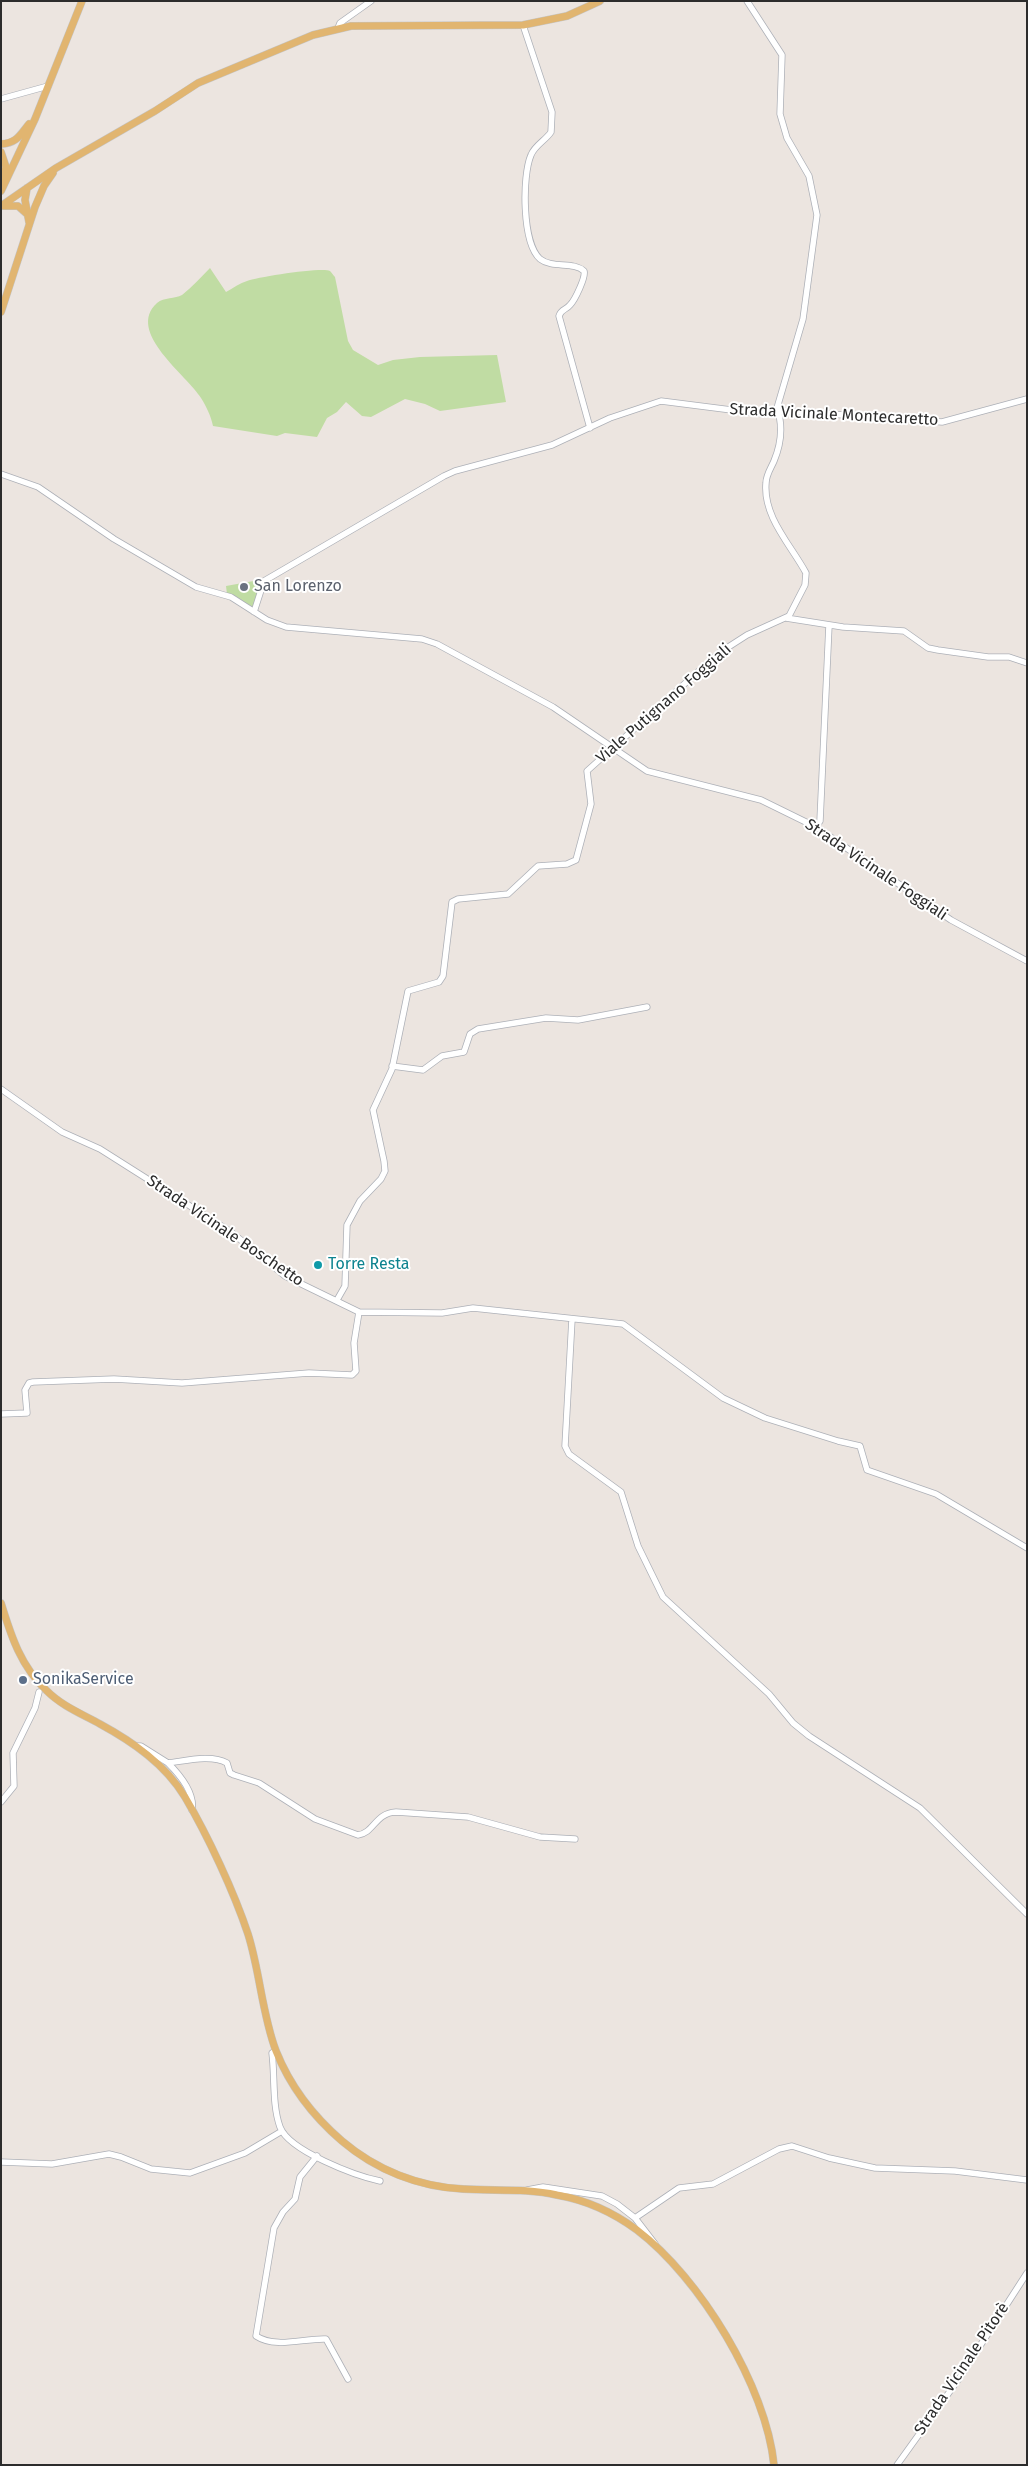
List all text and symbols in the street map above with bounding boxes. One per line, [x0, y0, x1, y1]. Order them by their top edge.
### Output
street label: Strada Vicinale Montecaretto [729, 400, 939, 430]
place label: San Lorenzo [254, 577, 342, 597]
marker: San Lorenzo [238, 581, 250, 593]
street label: Viale Putignano Foggiali [592, 640, 736, 768]
street label: Strada Vicinale Foggiali [801, 815, 951, 925]
street label: Strada Vicinale Boschetto [143, 1171, 307, 1291]
place label: Torre Resta [328, 1255, 410, 1275]
marker: Torre Resta [312, 1259, 324, 1271]
place label: SonikaService [33, 1670, 134, 1690]
marker: SonikaService [17, 1674, 29, 1686]
street label: Strada Vicinale Pitorè [911, 2299, 1013, 2439]

